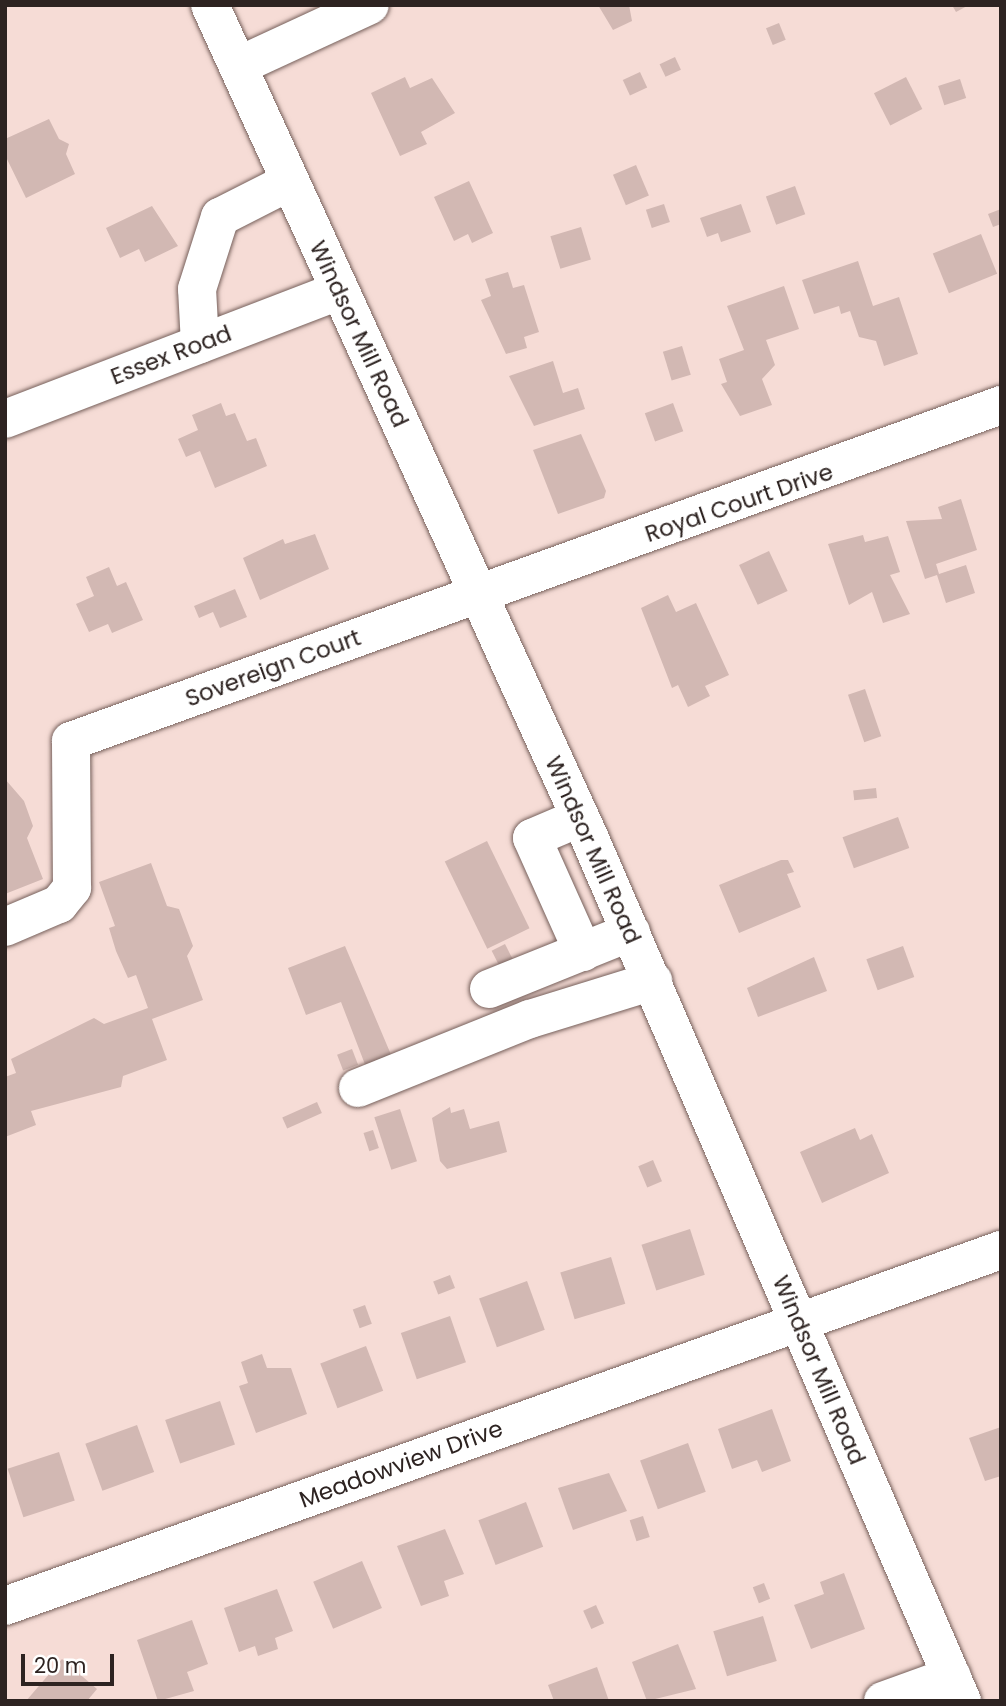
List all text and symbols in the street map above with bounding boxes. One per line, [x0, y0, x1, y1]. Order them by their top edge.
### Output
street label: Windsor Mill Road [304, 236, 414, 432]
street label: Essex Road [107, 319, 235, 391]
street label: Royal Court Drive [641, 458, 837, 548]
street label: Sovereign Court [182, 623, 364, 713]
street label: Windsor Mill Road [539, 752, 647, 948]
street label: Windsor Mill Road [767, 1271, 871, 1469]
street label: Meadowview Drive [296, 1414, 506, 1514]
scale bar [24, 1640, 117, 1684]
text: 20 m [34, 1651, 87, 1680]

